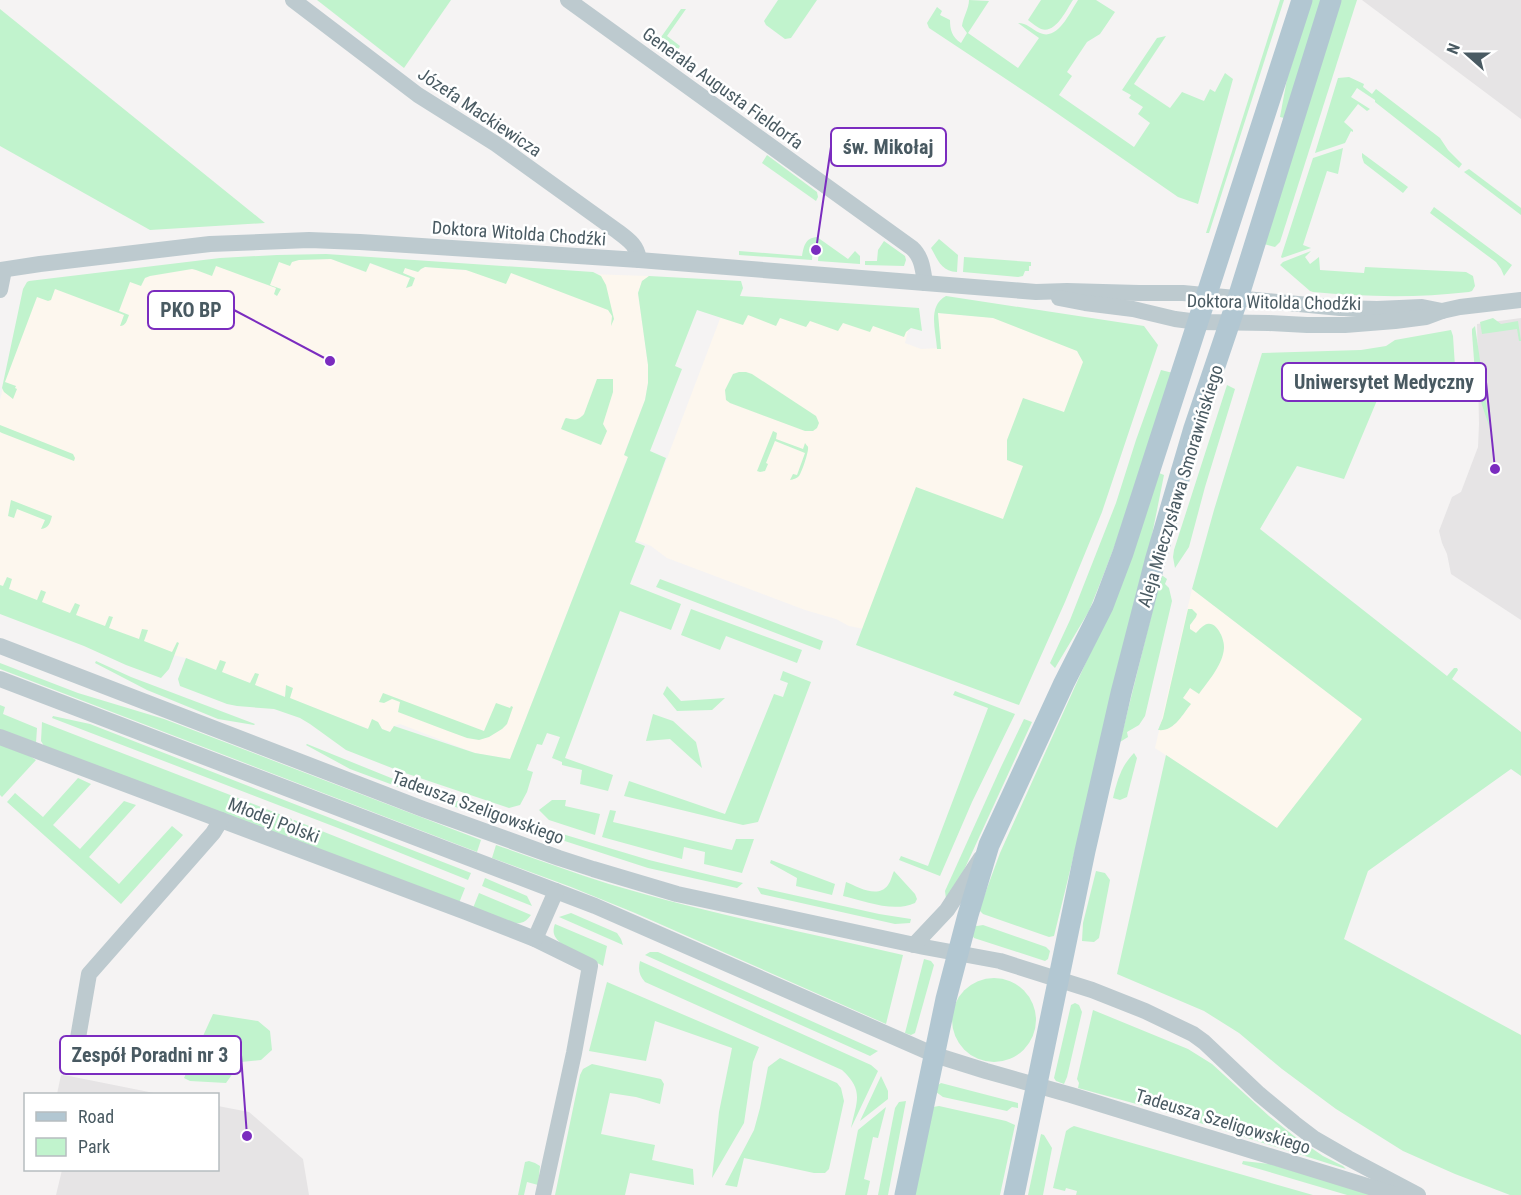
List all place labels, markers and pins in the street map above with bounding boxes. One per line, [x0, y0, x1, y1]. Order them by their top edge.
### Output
callout: św. Mikołaj [831, 128, 946, 166]
callout: PKO BP [148, 291, 234, 329]
callout: Uniwersytet Medyczny [1282, 363, 1486, 401]
callout: Zespół Poradni nr 3 [60, 1036, 241, 1074]

